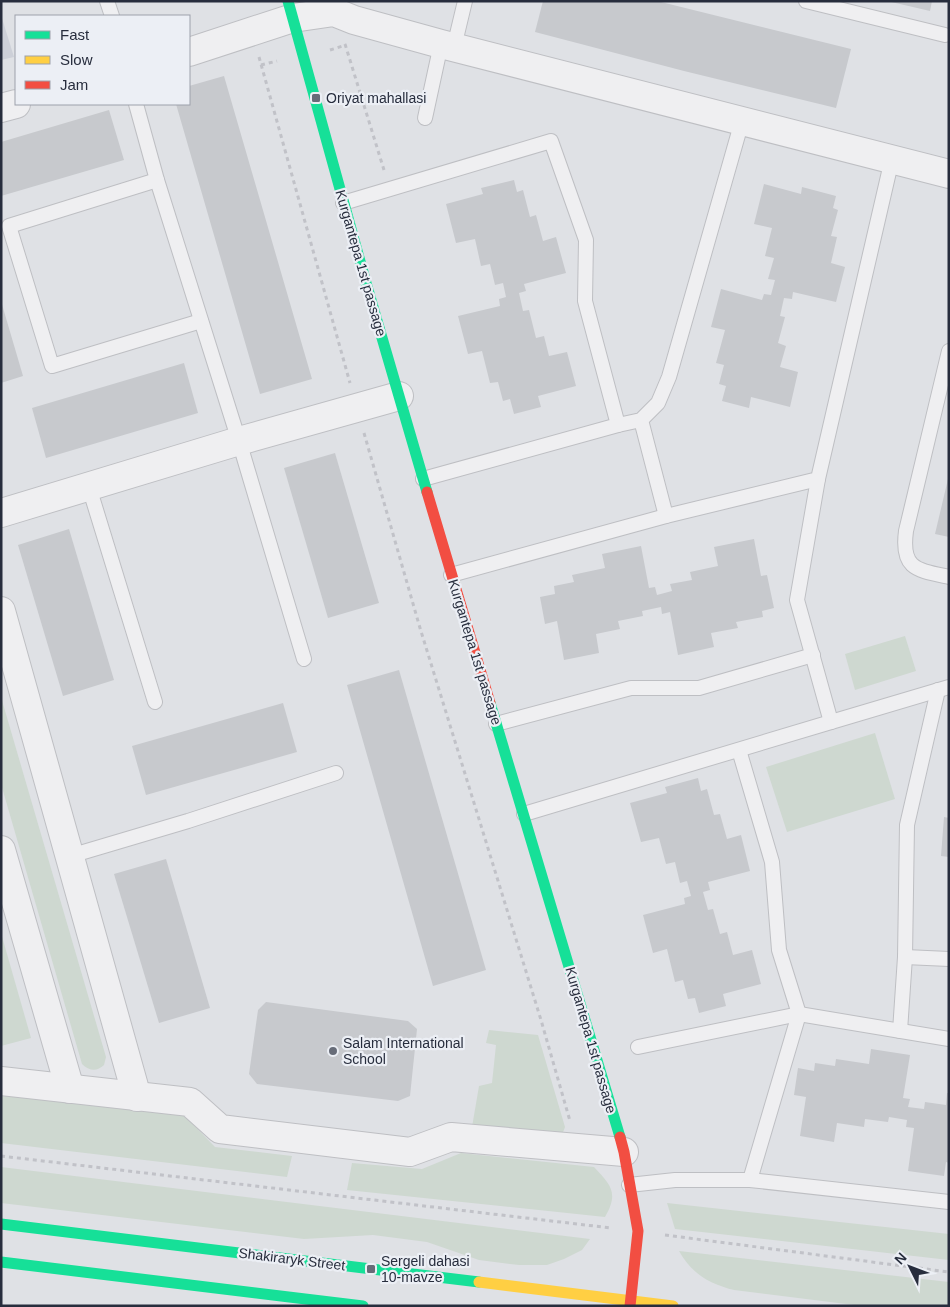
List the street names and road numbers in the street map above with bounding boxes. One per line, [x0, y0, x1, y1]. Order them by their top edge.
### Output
street label: Kurgantepa 1st passage [332, 188, 390, 338]
street label: Kurgantepa 1st passage [445, 577, 505, 727]
street label: Kurgantepa 1st passage [562, 965, 620, 1115]
street label: Shakiraryk Street [238, 1245, 346, 1273]

